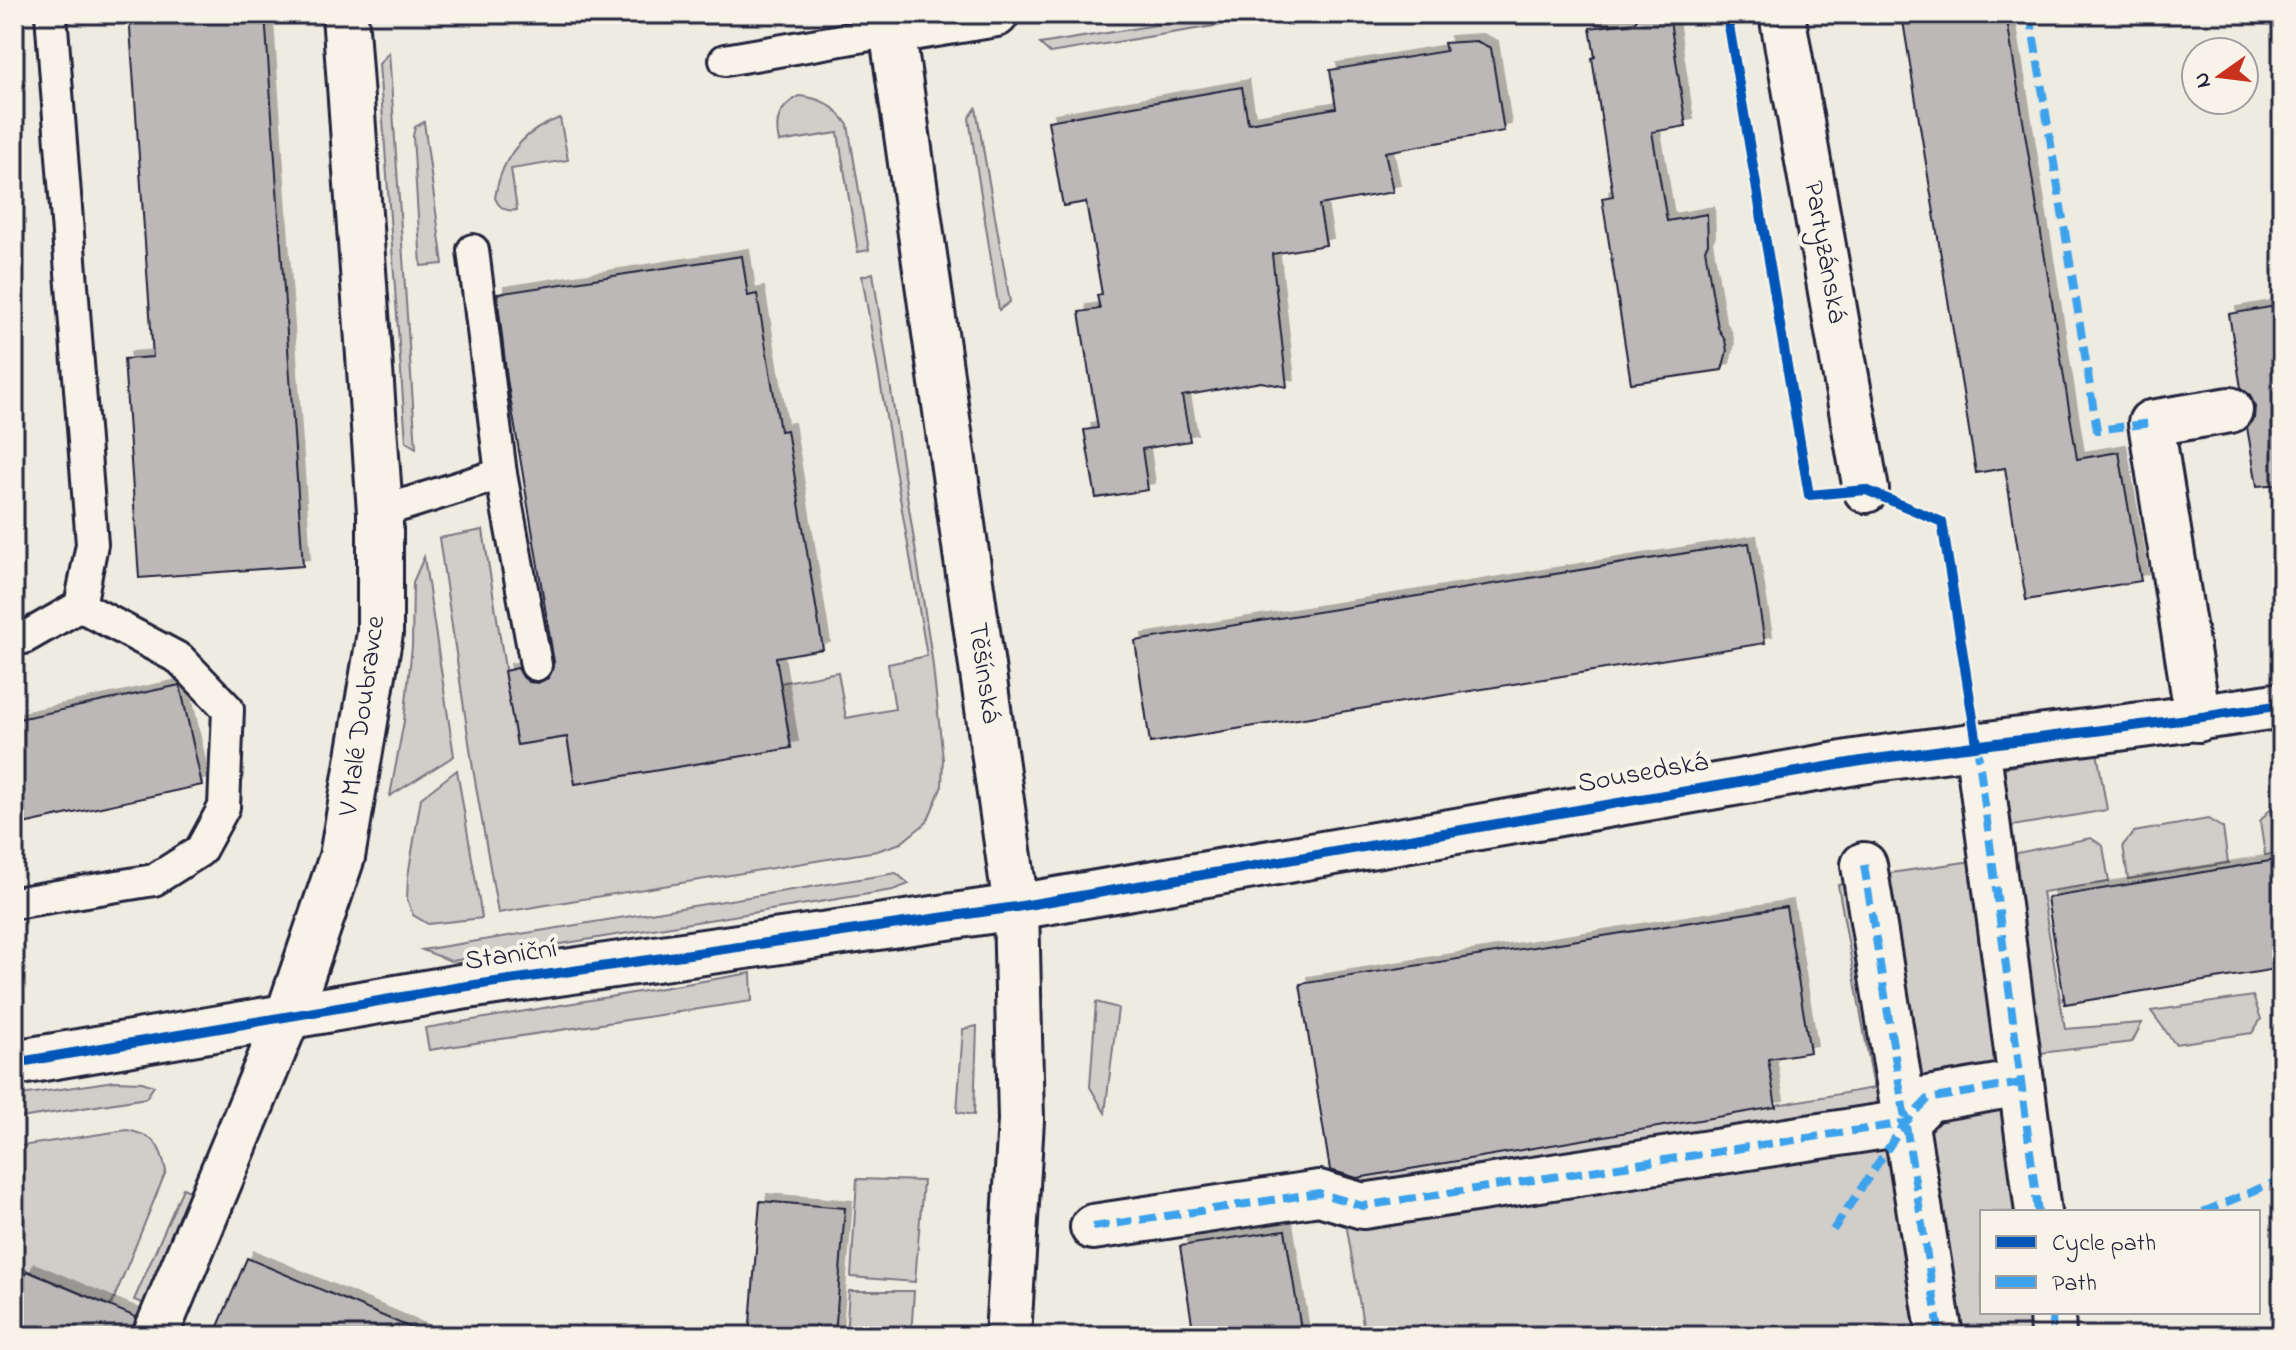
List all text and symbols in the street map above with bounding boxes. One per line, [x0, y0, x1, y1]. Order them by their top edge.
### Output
north arrow [2180, 36, 2260, 116]
text: N [2186, 69, 2221, 91]
street label: Partyzánská [1791, 178, 1857, 326]
street label: V Malé Doubravce [329, 613, 397, 820]
street label: Těšínská [956, 620, 1010, 726]
street label: Sousedská [1575, 742, 1711, 806]
street label: Staniční [462, 929, 560, 983]
legend [1980, 1210, 2260, 1314]
text: Cycle path [2052, 1227, 2156, 1263]
text: Path [2052, 1267, 2097, 1302]

